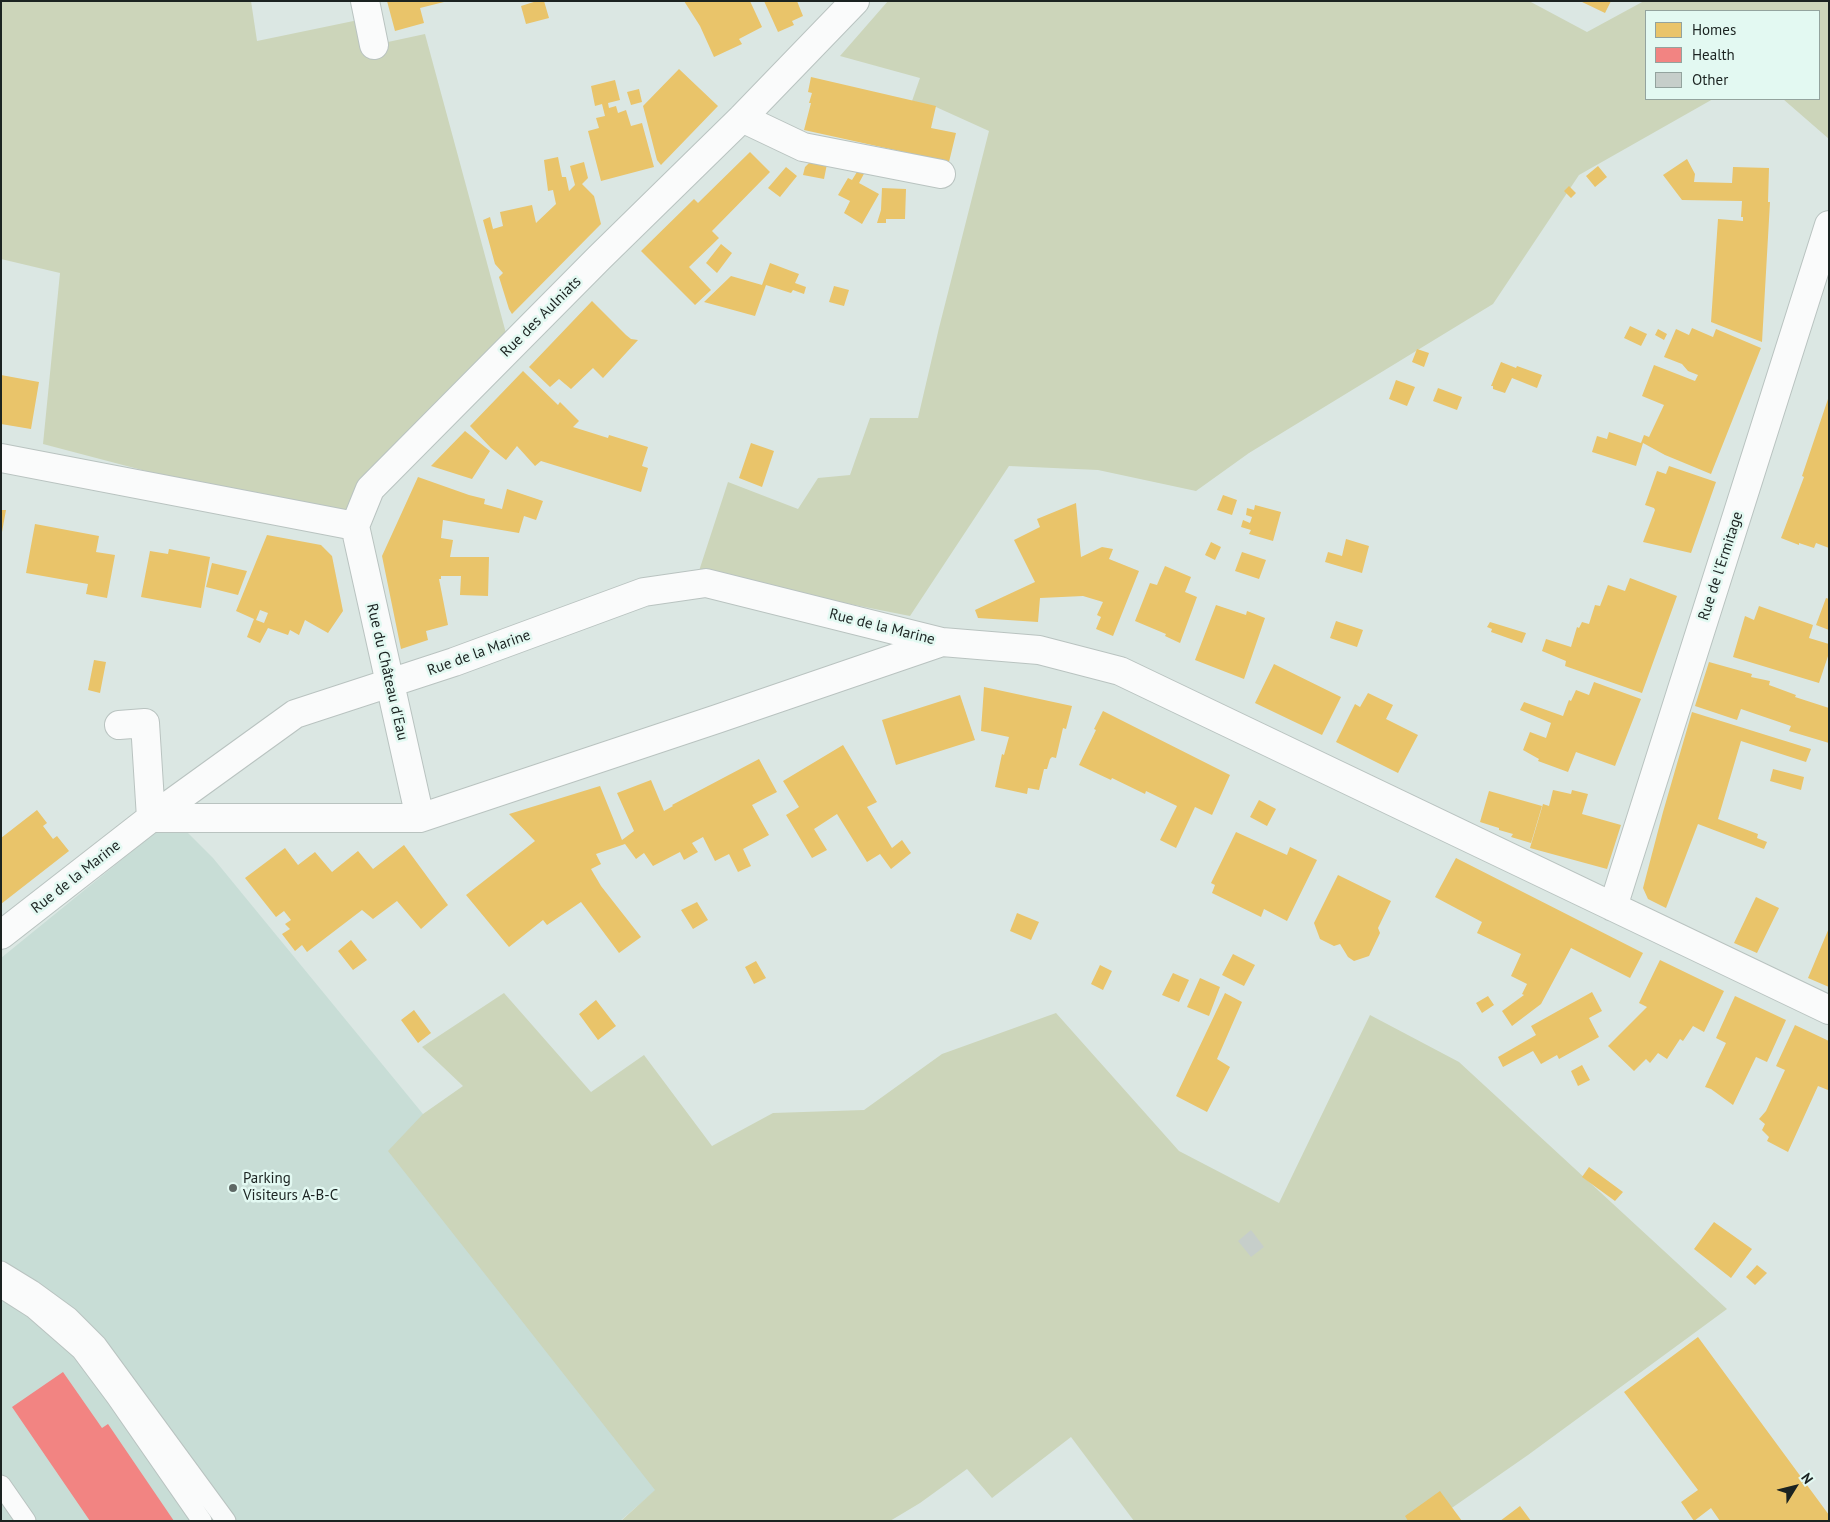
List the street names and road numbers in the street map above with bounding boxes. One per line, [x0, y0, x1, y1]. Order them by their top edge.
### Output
street label: Rue des Aulniats [497, 273, 585, 361]
street label: Rue de l'Ermitage [1695, 509, 1747, 623]
street label: Rue du Château d'Eau [363, 602, 411, 742]
street label: Rue de la Marine [827, 605, 937, 649]
street label: Rue de la Marine [425, 626, 533, 680]
street label: Rue de la Marine [28, 837, 124, 917]

